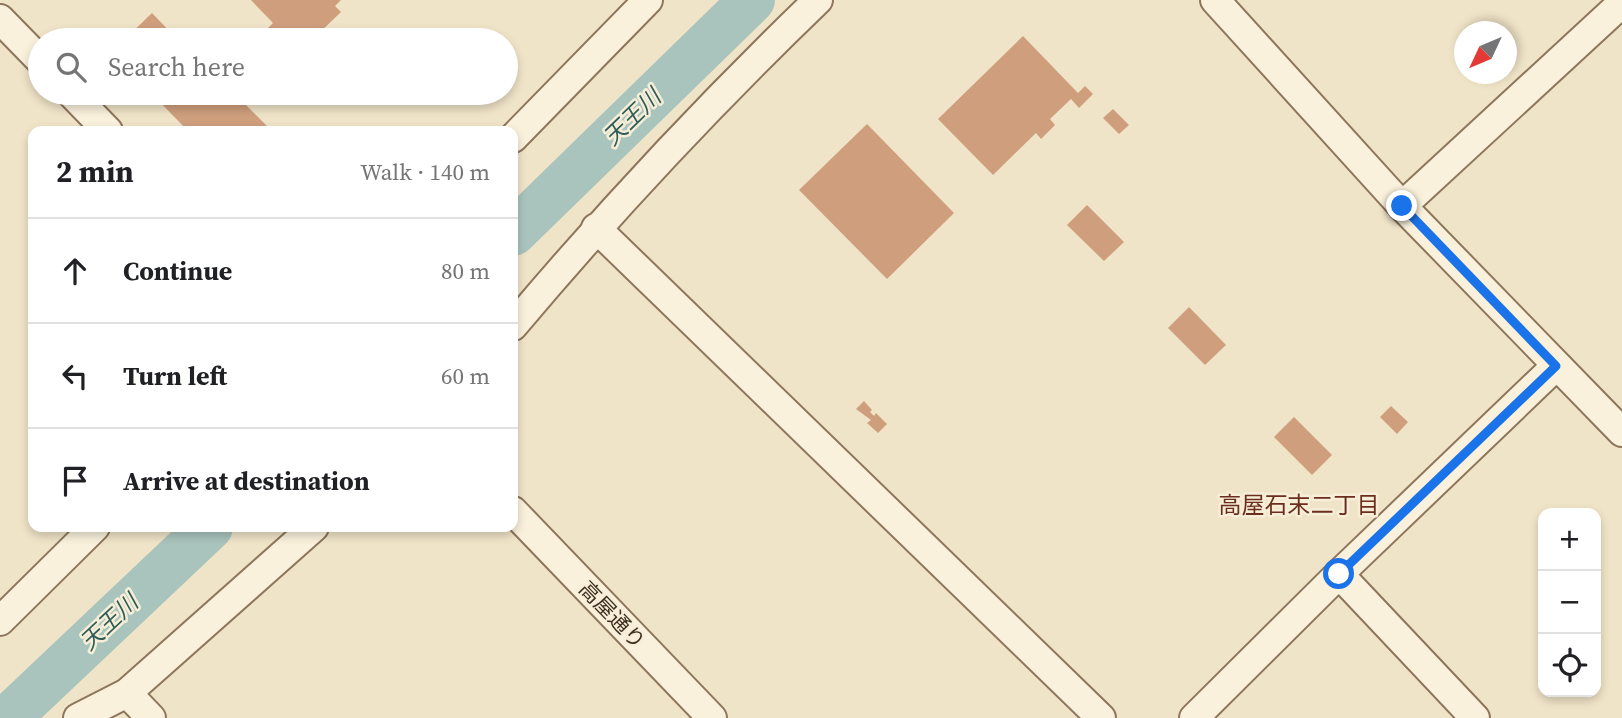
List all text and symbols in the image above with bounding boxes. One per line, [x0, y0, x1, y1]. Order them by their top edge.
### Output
north arrow [1454, 21, 1517, 84]
search box [28, 28, 518, 105]
icon: search [52, 48, 90, 86]
text: Search here [108, 49, 245, 85]
water label: 天王川 [596, 79, 670, 152]
text: 2 min [56, 151, 134, 192]
text: Walk · 140 m [360, 156, 490, 188]
route end [1386, 190, 1417, 221]
icon: ahead [56, 252, 94, 290]
text: Continue [123, 253, 232, 289]
text: 80 m [441, 255, 490, 287]
icon: left [56, 357, 94, 395]
text: Turn left [123, 358, 227, 394]
text: 60 m [441, 360, 490, 392]
icon: arrive [56, 462, 94, 500]
text: Arrive at destination [123, 463, 370, 499]
district label: 高屋石末二丁目 [1219, 489, 1380, 521]
map controls [1538, 508, 1601, 697]
button: + [1538, 508, 1601, 571]
route start [1323, 558, 1354, 589]
button: − [1538, 571, 1601, 634]
street label: 高屋通り [573, 574, 652, 655]
water label: 天王川 [73, 585, 147, 657]
button: locate [1538, 634, 1601, 697]

